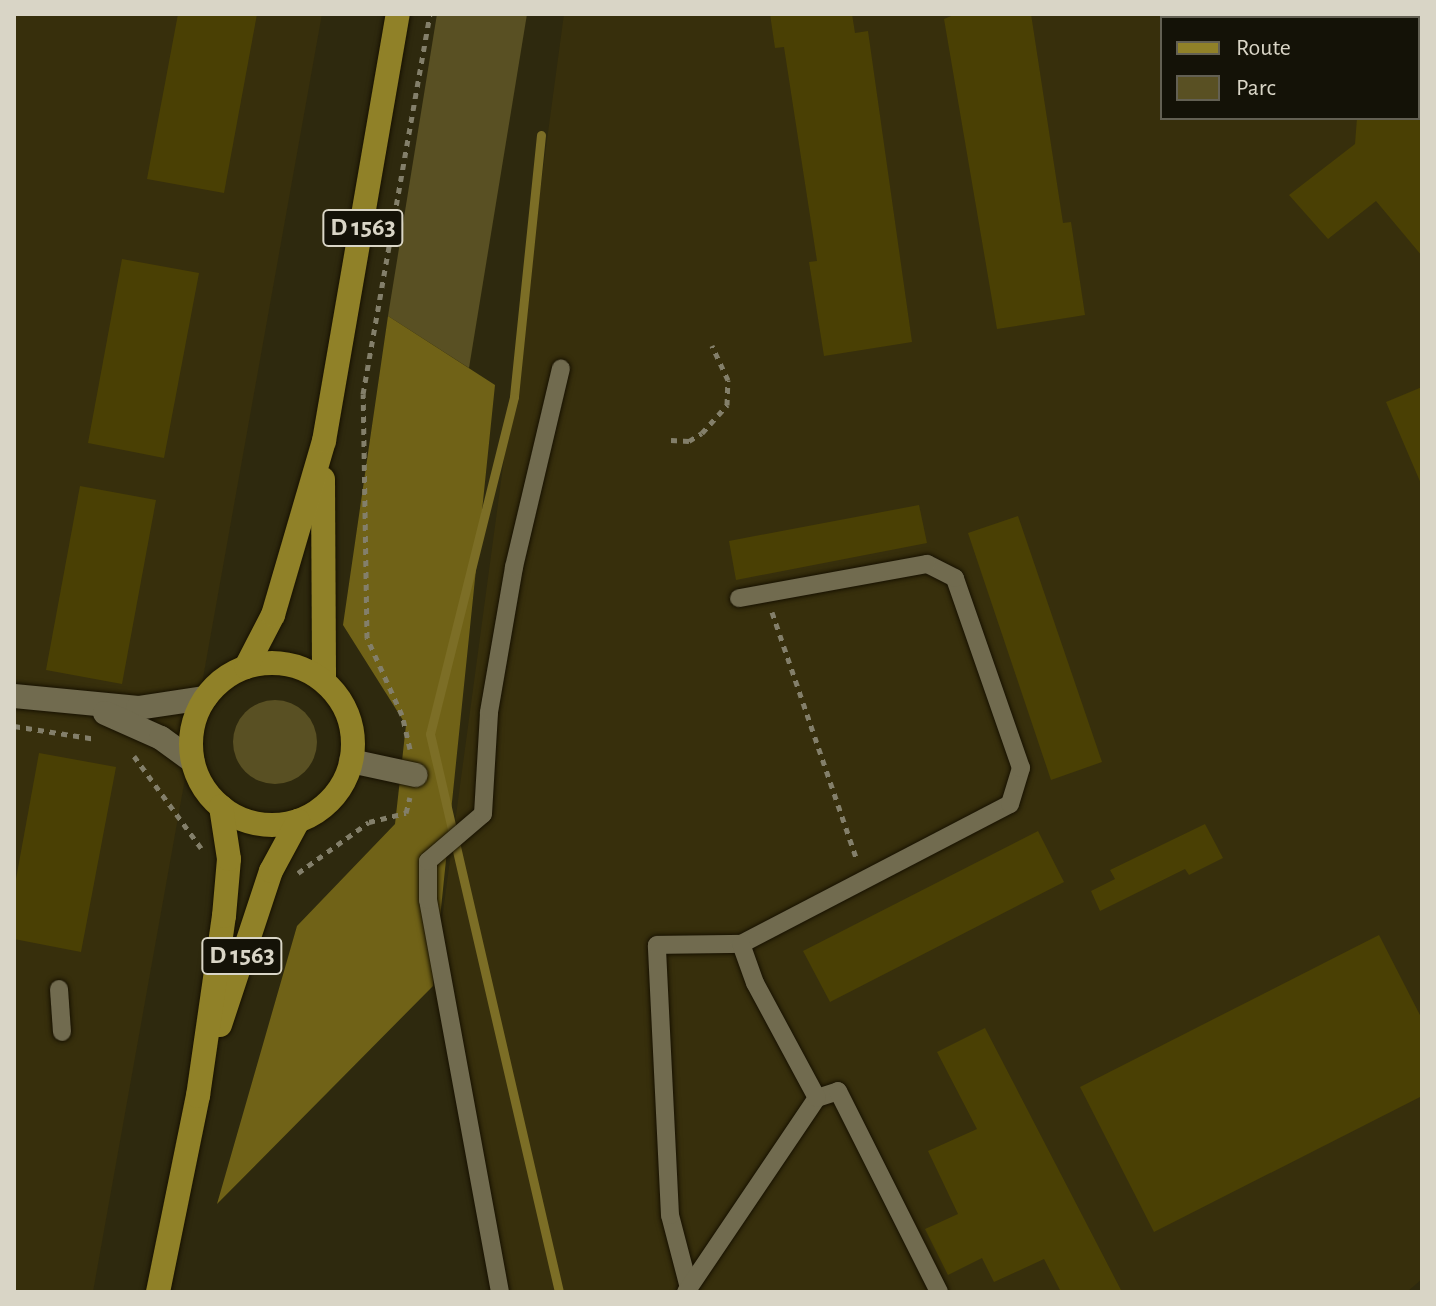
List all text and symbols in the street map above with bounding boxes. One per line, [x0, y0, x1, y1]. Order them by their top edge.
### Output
legend [1160, 16, 1420, 120]
text: Route [1236, 36, 1291, 60]
text: Parc [1236, 76, 1276, 100]
road number: D 1563 [321, 206, 405, 250]
road number: D 1563 [200, 934, 284, 978]

